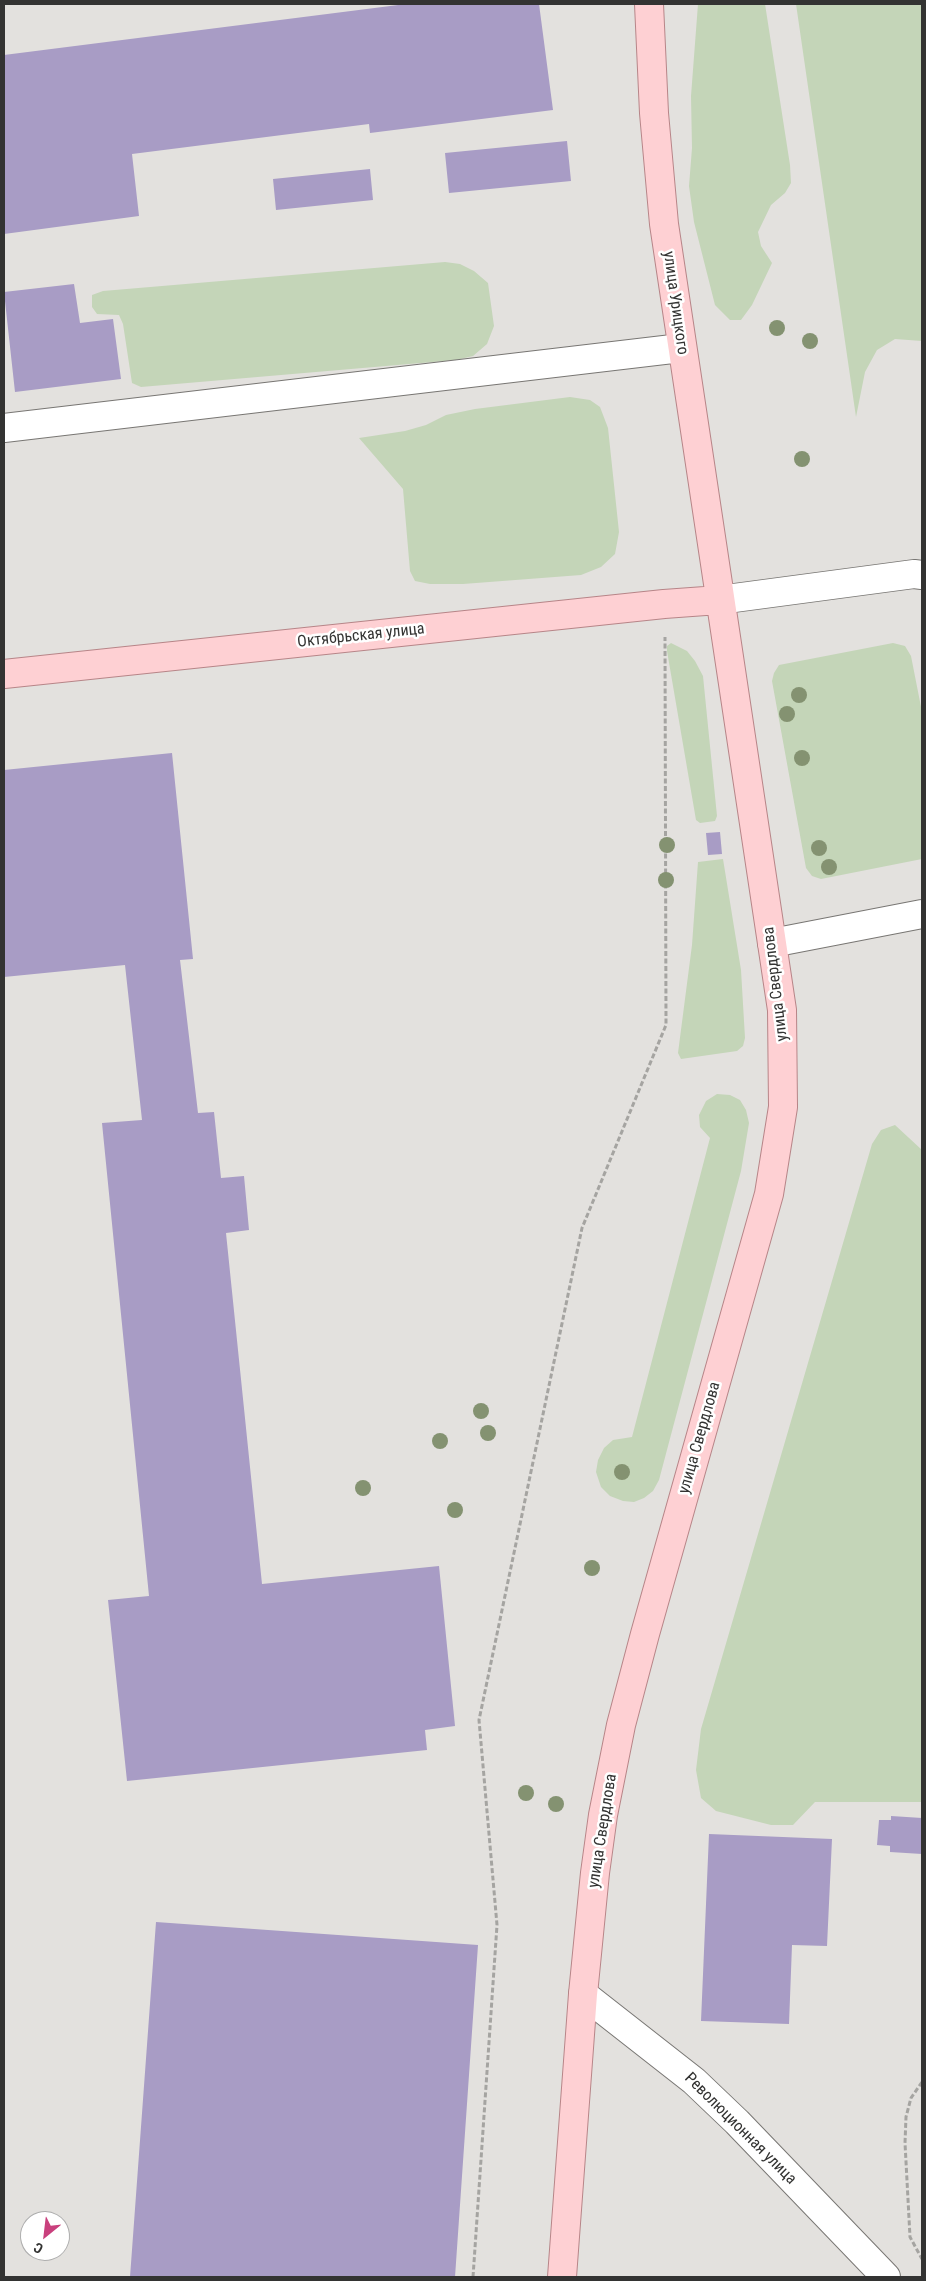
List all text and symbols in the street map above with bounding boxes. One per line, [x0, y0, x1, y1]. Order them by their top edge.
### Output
street label: улица Урицкого [658, 250, 692, 356]
street label: Октябрьская улица [296, 620, 426, 652]
street label: улица Свердлова [759, 926, 793, 1042]
street label: улица Свердлова [675, 1380, 725, 1496]
street label: улица Свердлова [585, 1773, 621, 1889]
street label: Революционная улица [680, 2069, 800, 2189]
north arrow [20, 2211, 70, 2261]
text: С [31, 2239, 46, 2257]

